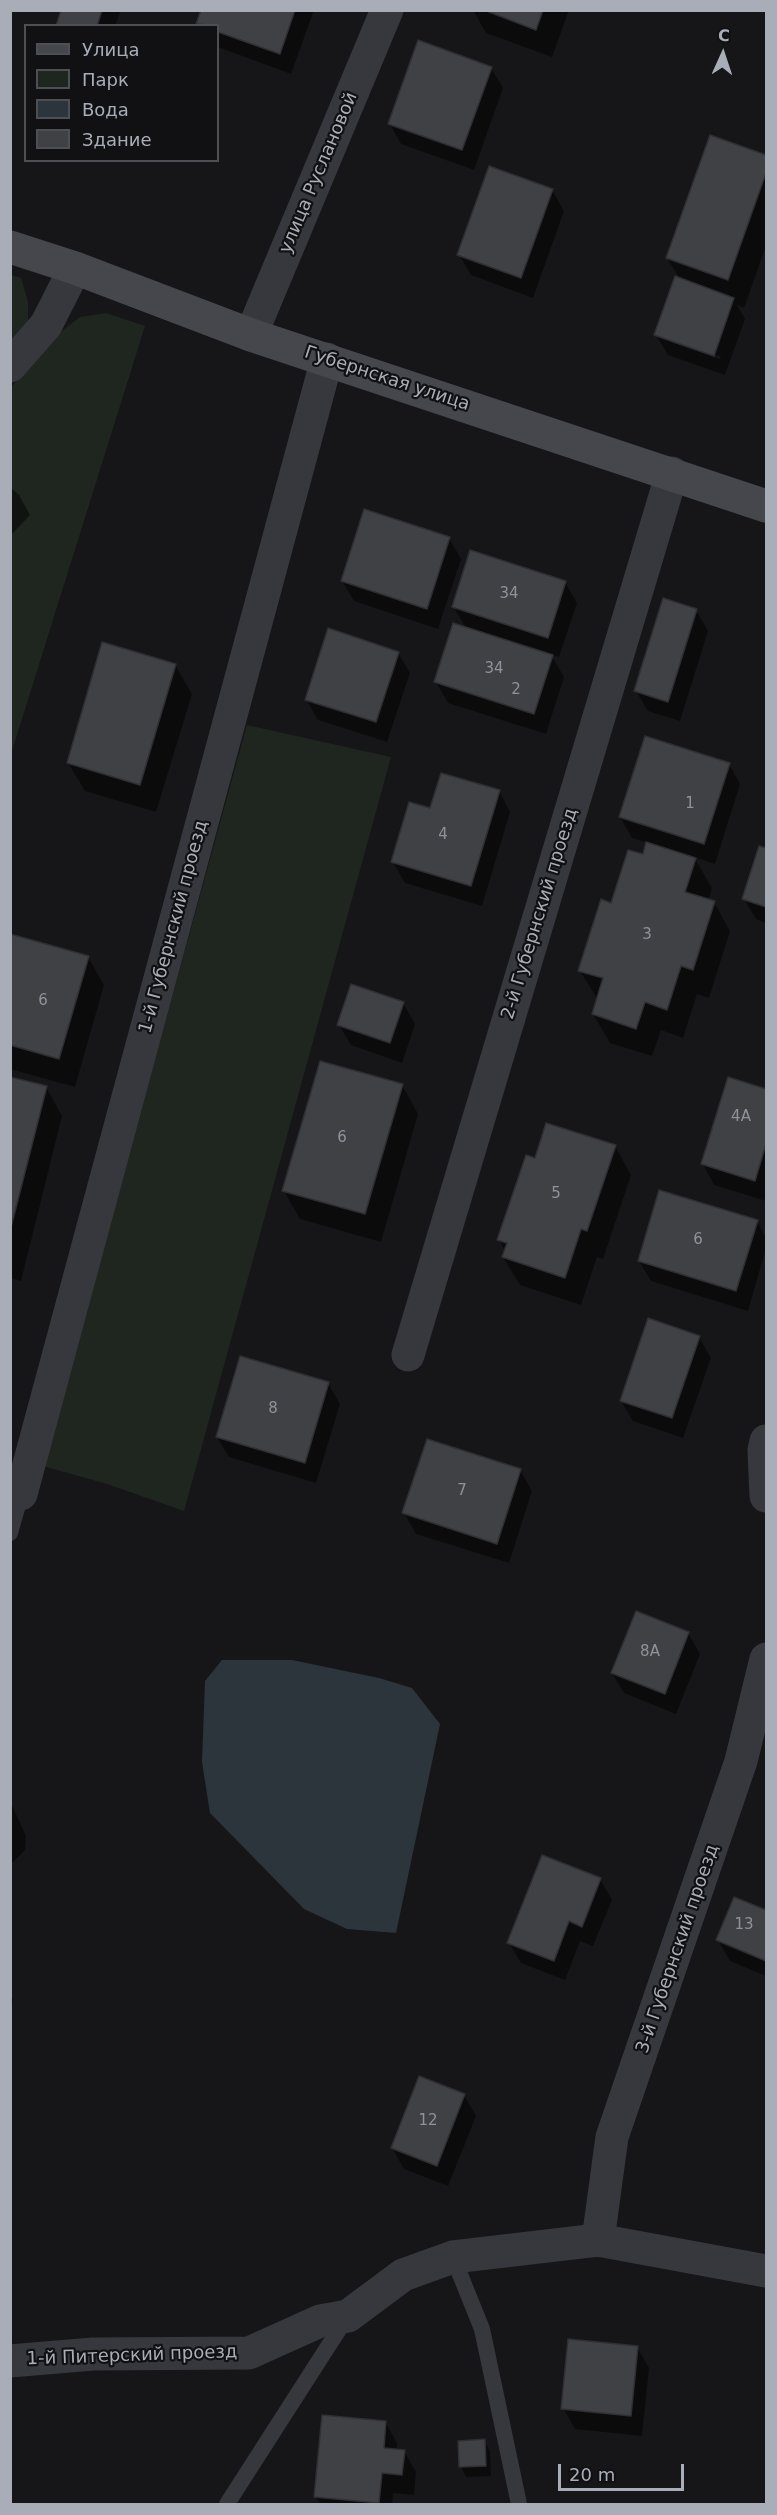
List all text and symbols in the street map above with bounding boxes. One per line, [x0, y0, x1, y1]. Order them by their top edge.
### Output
legend [24, 24, 219, 162]
north arrow [693, 24, 753, 84]
text: С [718, 26, 730, 45]
text: Улица [82, 39, 139, 60]
text: Парк [82, 69, 129, 90]
street label: улица Руслановой [275, 89, 363, 257]
text: Вода [82, 99, 129, 120]
text: Здание [82, 129, 152, 150]
street label: Губернская улица [302, 342, 472, 416]
house number: 34 [499, 585, 519, 603]
house number: 34 [484, 660, 504, 678]
house number: 2 [511, 681, 521, 699]
house number: 1 [685, 795, 695, 813]
street label: 2-й Губернский проезд [498, 806, 582, 1022]
street label: 1-й Губернский проезд [135, 818, 213, 1036]
house number: 4 [438, 826, 448, 844]
house number: 3 [642, 926, 652, 944]
house number: 6 [38, 992, 48, 1010]
house number: 4А [731, 1108, 751, 1126]
house number: 6 [337, 1129, 347, 1147]
house number: 5 [551, 1185, 561, 1203]
house number: 6 [693, 1231, 703, 1249]
house number: 8 [268, 1400, 278, 1418]
house number: 7 [457, 1482, 467, 1500]
house number: 8А [640, 1643, 660, 1661]
street label: 3-й Губернский проезд [632, 1842, 724, 2056]
house number: 13 [734, 1916, 754, 1934]
house number: 12 [418, 2112, 438, 2130]
street label: 1-й Питерский проезд [26, 2342, 238, 2370]
scale bar [561, 2452, 687, 2490]
text: 20 m [569, 2464, 615, 2485]

